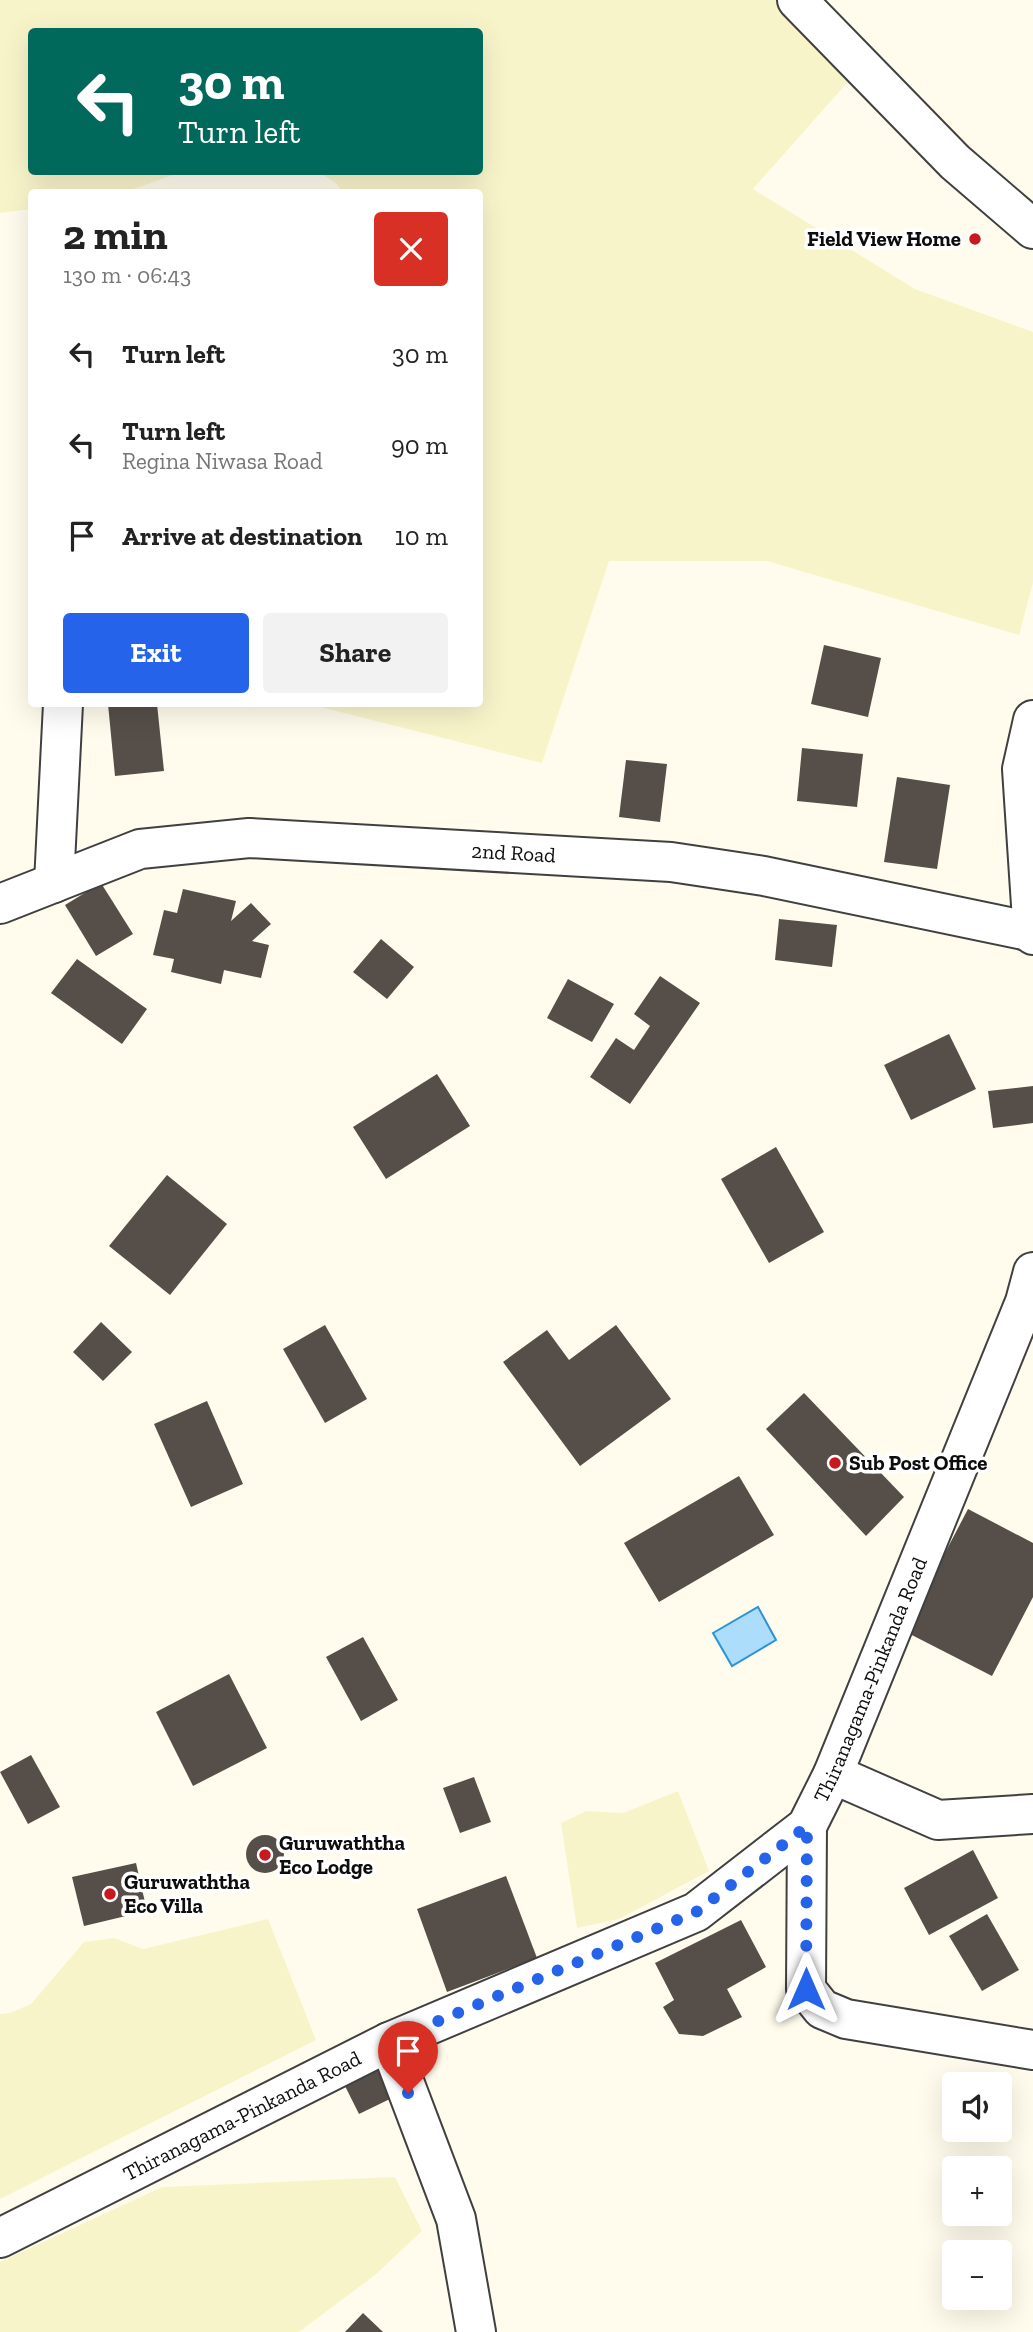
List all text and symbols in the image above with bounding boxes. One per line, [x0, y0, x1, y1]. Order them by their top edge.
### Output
text: 30 m [178, 53, 284, 112]
icon: left [63, 56, 154, 147]
text: Turn left [178, 113, 300, 151]
text: 2 min [63, 209, 168, 260]
button: close [374, 212, 448, 286]
place label: Field View Home [807, 226, 961, 251]
marker: Field View Home [967, 231, 983, 247]
text: 130 m · 06:43 [63, 261, 191, 289]
icon: left [63, 335, 101, 373]
text: Turn left [122, 338, 225, 370]
text: 30 m [392, 338, 448, 370]
text: Turn left [122, 415, 225, 447]
icon: left [63, 426, 101, 464]
text: 90 m [391, 429, 448, 461]
text: Regina Niwasa Road [122, 447, 323, 475]
icon: arrive [63, 517, 101, 555]
text: Arrive at destination [122, 520, 362, 552]
text: 10 m [395, 520, 448, 552]
button: Exit [63, 613, 249, 693]
button: Share [263, 613, 448, 693]
street label: 2nd Road [471, 838, 557, 867]
place label: Sub Post Office [849, 1450, 987, 1475]
marker: Sub Post Office [827, 1455, 843, 1471]
street label: Thiranagama-Pinkanda Road [808, 1553, 932, 1806]
place label: Guruwaththa Eco Lodge [279, 1830, 406, 1879]
marker: Guruwaththa Eco Lodge [257, 1847, 273, 1863]
place label: Guruwaththa Eco Villa [124, 1869, 251, 1918]
marker: Guruwaththa Eco Villa [102, 1886, 118, 1902]
position arrow [769, 1952, 843, 2026]
pin [378, 2021, 438, 2093]
icon: arrive [389, 2032, 427, 2070]
street label: Thiranagama-Pinkanda Road [119, 2045, 365, 2186]
map controls [942, 2072, 1012, 2310]
button: sound [942, 2072, 1012, 2142]
button: + [942, 2156, 1012, 2226]
button: − [942, 2240, 1012, 2310]

